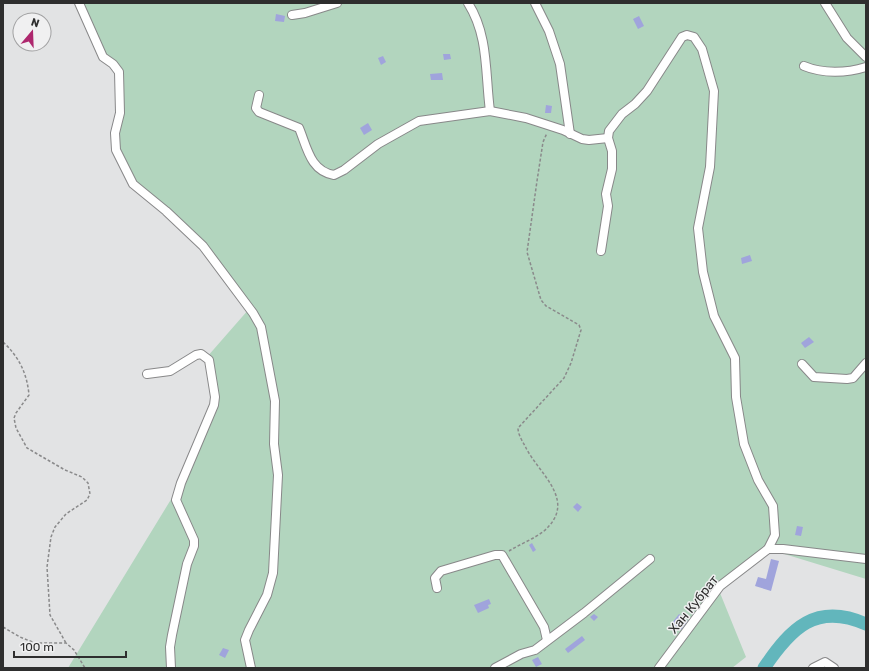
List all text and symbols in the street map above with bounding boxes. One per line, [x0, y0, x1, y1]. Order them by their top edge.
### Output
north arrow [12, 12, 52, 52]
text: N [29, 16, 41, 30]
street label: Хан Кубрат [665, 572, 722, 636]
scale bar [14, 633, 126, 659]
text: 100 m [20, 640, 54, 654]

